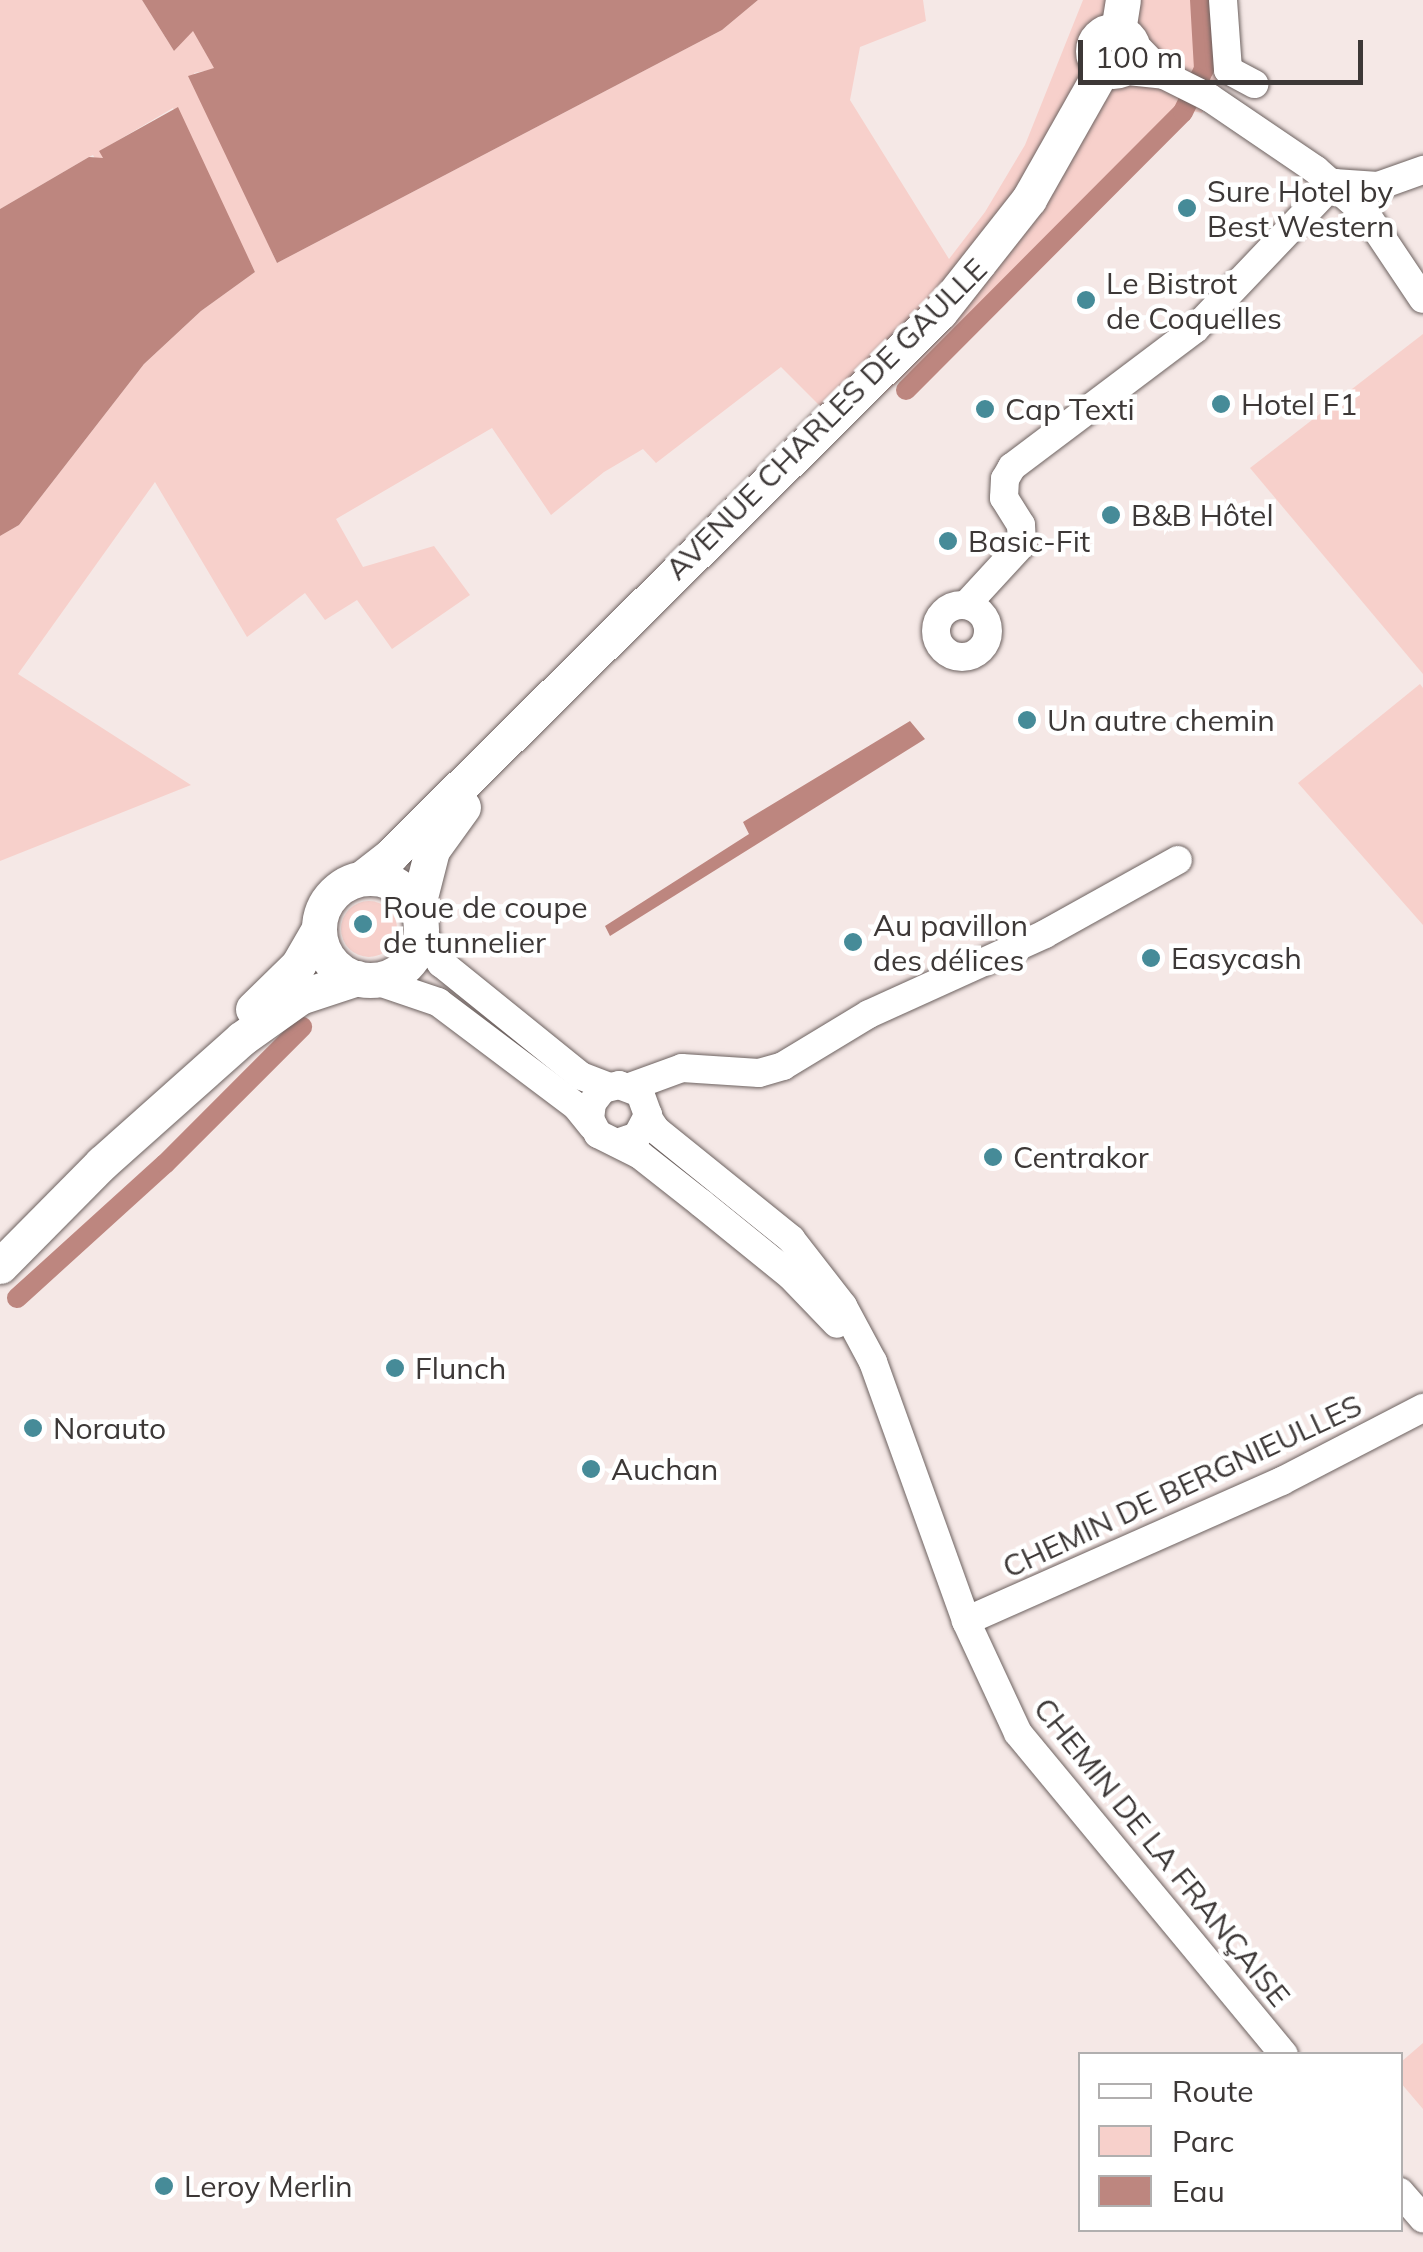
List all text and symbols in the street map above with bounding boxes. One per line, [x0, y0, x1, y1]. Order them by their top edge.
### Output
scale bar [1083, 20, 1368, 82]
text: 100 m [1095, 38, 1183, 76]
place label: Sure Hotel by Best Western [1207, 173, 1395, 244]
marker: Sure Hotel by Best Western [1176, 197, 1198, 219]
street label: AVENUE CHARLES DE GAULLE [658, 251, 994, 587]
place label: Le Bistrot de Coquelles [1106, 265, 1282, 336]
marker: Le Bistrot de Coquelles [1075, 289, 1097, 311]
place label: Hotel F1 [1241, 386, 1357, 422]
place label: Cap Texti [1005, 391, 1135, 427]
marker: Hotel F1 [1210, 393, 1232, 415]
marker: Cap Texti [974, 398, 996, 420]
place label: B&B Hôtel [1131, 497, 1274, 533]
marker: B&B Hôtel [1100, 504, 1122, 526]
place label: Basic-Fit [968, 523, 1090, 559]
marker: Basic-Fit [937, 530, 959, 552]
place label: Un autre chemin [1047, 702, 1275, 738]
marker: Un autre chemin [1016, 709, 1038, 731]
place label: Roue de coupe de tunnelier [383, 889, 587, 960]
place label: Au pavillon des délices [873, 907, 1028, 978]
marker: Roue de coupe de tunnelier [352, 913, 374, 935]
marker: Au pavillon des délices [842, 931, 864, 953]
place label: Easycash [1171, 940, 1302, 976]
marker: Easycash [1140, 947, 1162, 969]
place label: Centrakor [1013, 1139, 1149, 1175]
marker: Centrakor [982, 1146, 1004, 1168]
place label: Flunch [415, 1350, 506, 1386]
marker: Flunch [384, 1357, 406, 1379]
street label: CHEMIN DE BERGNIEULLES [997, 1387, 1367, 1585]
place label: Norauto [53, 1410, 166, 1446]
marker: Norauto [22, 1417, 44, 1439]
place label: Auchan [611, 1451, 718, 1487]
marker: Auchan [580, 1458, 602, 1480]
street label: CHEMIN DE LA FRANÇAISE [1026, 1691, 1298, 2013]
legend [1078, 2052, 1403, 2232]
text: Route [1172, 2072, 1254, 2110]
text: Parc [1172, 2122, 1234, 2160]
place label: Leroy Merlin [184, 2168, 353, 2204]
text: Eau [1172, 2172, 1225, 2210]
marker: Leroy Merlin [153, 2175, 175, 2197]

